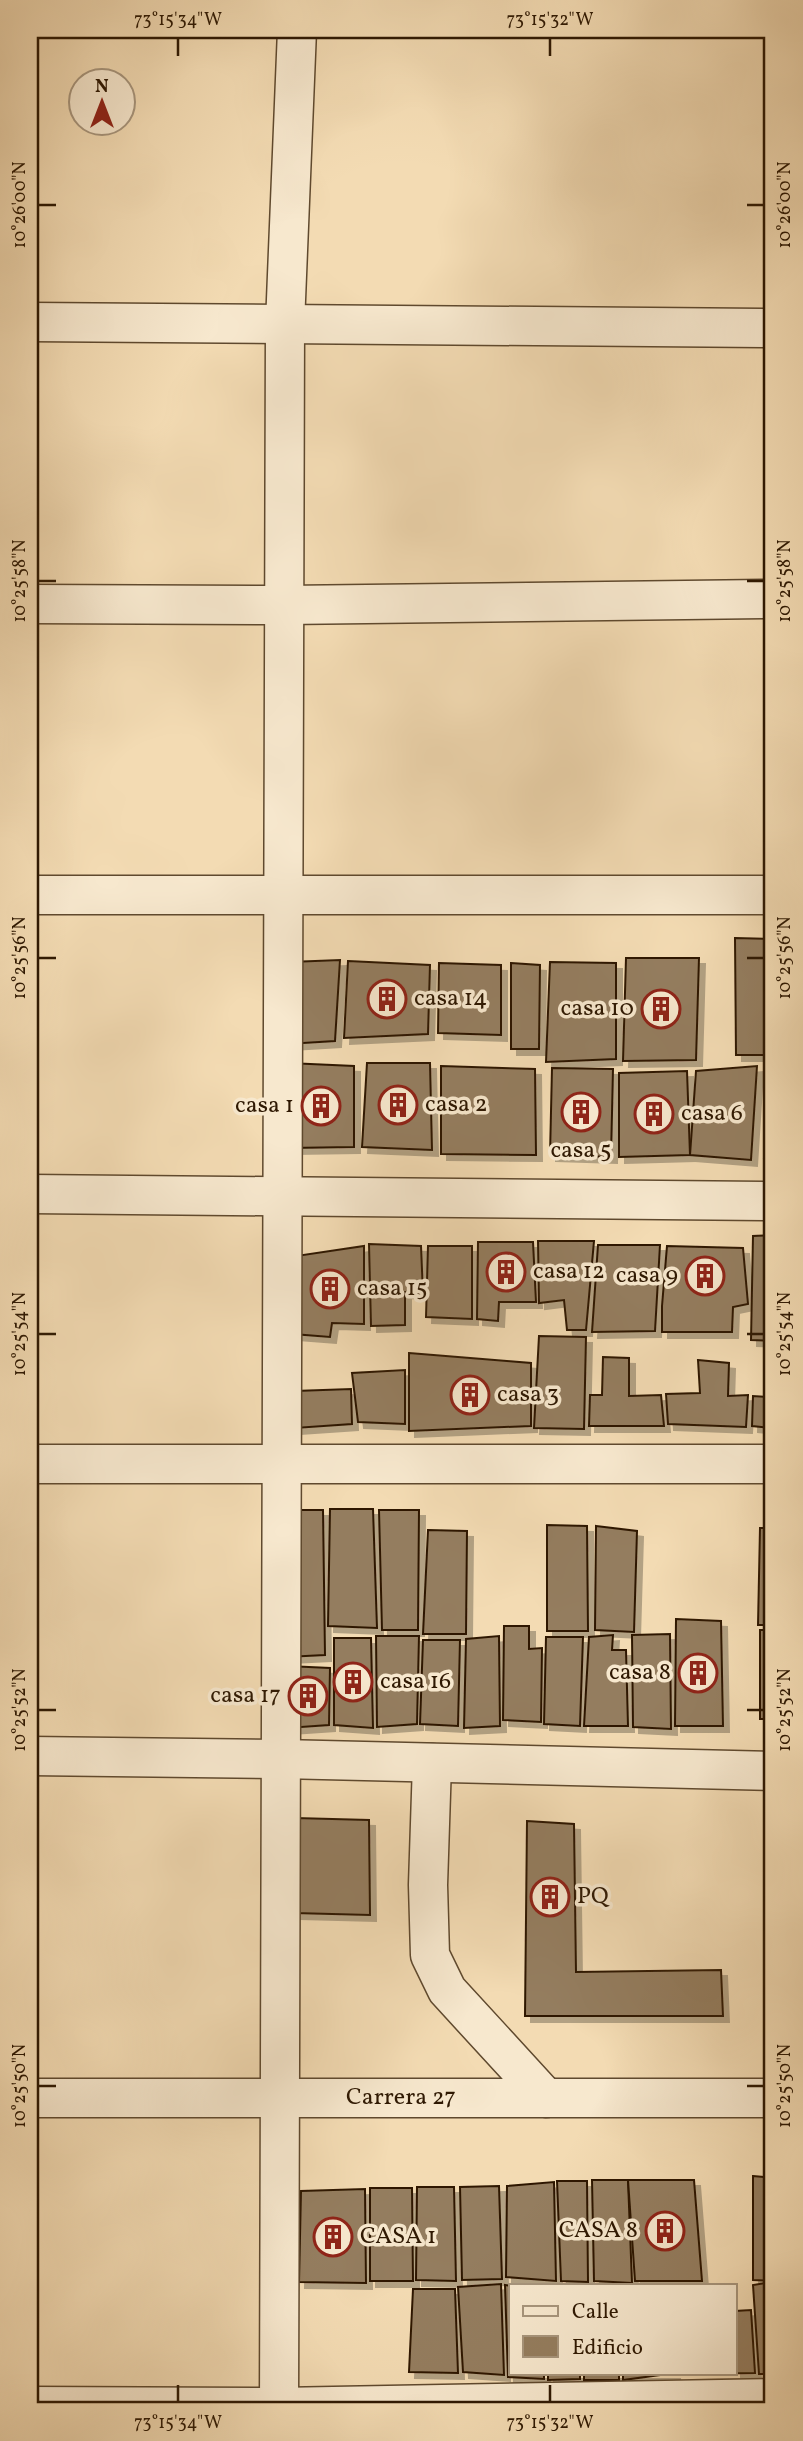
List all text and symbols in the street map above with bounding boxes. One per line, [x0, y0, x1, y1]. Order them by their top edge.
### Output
text: 73°15'34"W [134, 8, 222, 33]
text: 73°15'32"W [506, 8, 594, 33]
north arrow [66, 66, 136, 136]
text: N [95, 74, 109, 100]
text: 10°26'00"N [8, 161, 33, 249]
text: 10°26'00"N [773, 161, 798, 249]
text: 10°25'58"N [8, 539, 33, 623]
text: 10°25'58"N [773, 539, 798, 623]
text: 10°25'56"N [8, 916, 33, 1000]
text: 10°25'56"N [773, 916, 798, 1000]
building icon: casa 14 [366, 978, 408, 1020]
place label: casa 14 [414, 982, 487, 1016]
building icon: casa 10 [640, 988, 682, 1030]
place label: casa 10 [561, 992, 634, 1026]
building icon: casa 2 [377, 1084, 419, 1126]
building icon: casa 1 [300, 1085, 342, 1127]
place label: casa 2 [425, 1088, 488, 1122]
place label: casa 1 [235, 1089, 294, 1123]
building icon: casa 5 [560, 1091, 602, 1133]
building icon: casa 6 [633, 1093, 675, 1135]
place label: casa 6 [681, 1097, 743, 1131]
place label: casa 5 [550, 1134, 612, 1168]
building icon: casa 12 [485, 1251, 527, 1293]
place label: casa 12 [533, 1255, 605, 1289]
building icon: casa 9 [684, 1255, 726, 1297]
place label: casa 9 [616, 1259, 678, 1293]
building icon: casa 15 [309, 1268, 351, 1310]
place label: casa 15 [357, 1272, 428, 1306]
text: 10°25'54"N [8, 1292, 33, 1376]
text: 10°25'54"N [773, 1292, 798, 1376]
building icon: casa 3 [449, 1374, 491, 1416]
place label: casa 3 [497, 1378, 559, 1412]
building icon: casa 8 [677, 1652, 719, 1694]
place label: casa 8 [609, 1656, 671, 1690]
building icon: casa 16 [332, 1661, 374, 1703]
place label: casa 16 [380, 1665, 451, 1699]
text: 10°25'52"N [8, 1668, 33, 1752]
text: 10°25'52"N [773, 1668, 798, 1752]
building icon: casa 17 [287, 1675, 329, 1717]
place label: casa 17 [210, 1679, 281, 1713]
building icon: PQ [529, 1876, 571, 1918]
place label: PQ [577, 1880, 610, 1914]
text: 10°25'50"N [8, 2044, 33, 2128]
text: 10°25'50"N [773, 2044, 798, 2128]
street label: Carrera 27 [346, 2081, 456, 2115]
building icon: CASA 8 [644, 2210, 686, 2252]
place label: CASA 8 [559, 2214, 638, 2248]
building icon: CASA 1 [312, 2216, 354, 2258]
place label: CASA 1 [360, 2220, 436, 2254]
legend [509, 2284, 736, 2374]
text: Calle [572, 2298, 619, 2327]
text: Edificio [572, 2334, 643, 2363]
text: 73°15'34"W [134, 2411, 222, 2436]
text: 73°15'32"W [506, 2411, 594, 2436]

